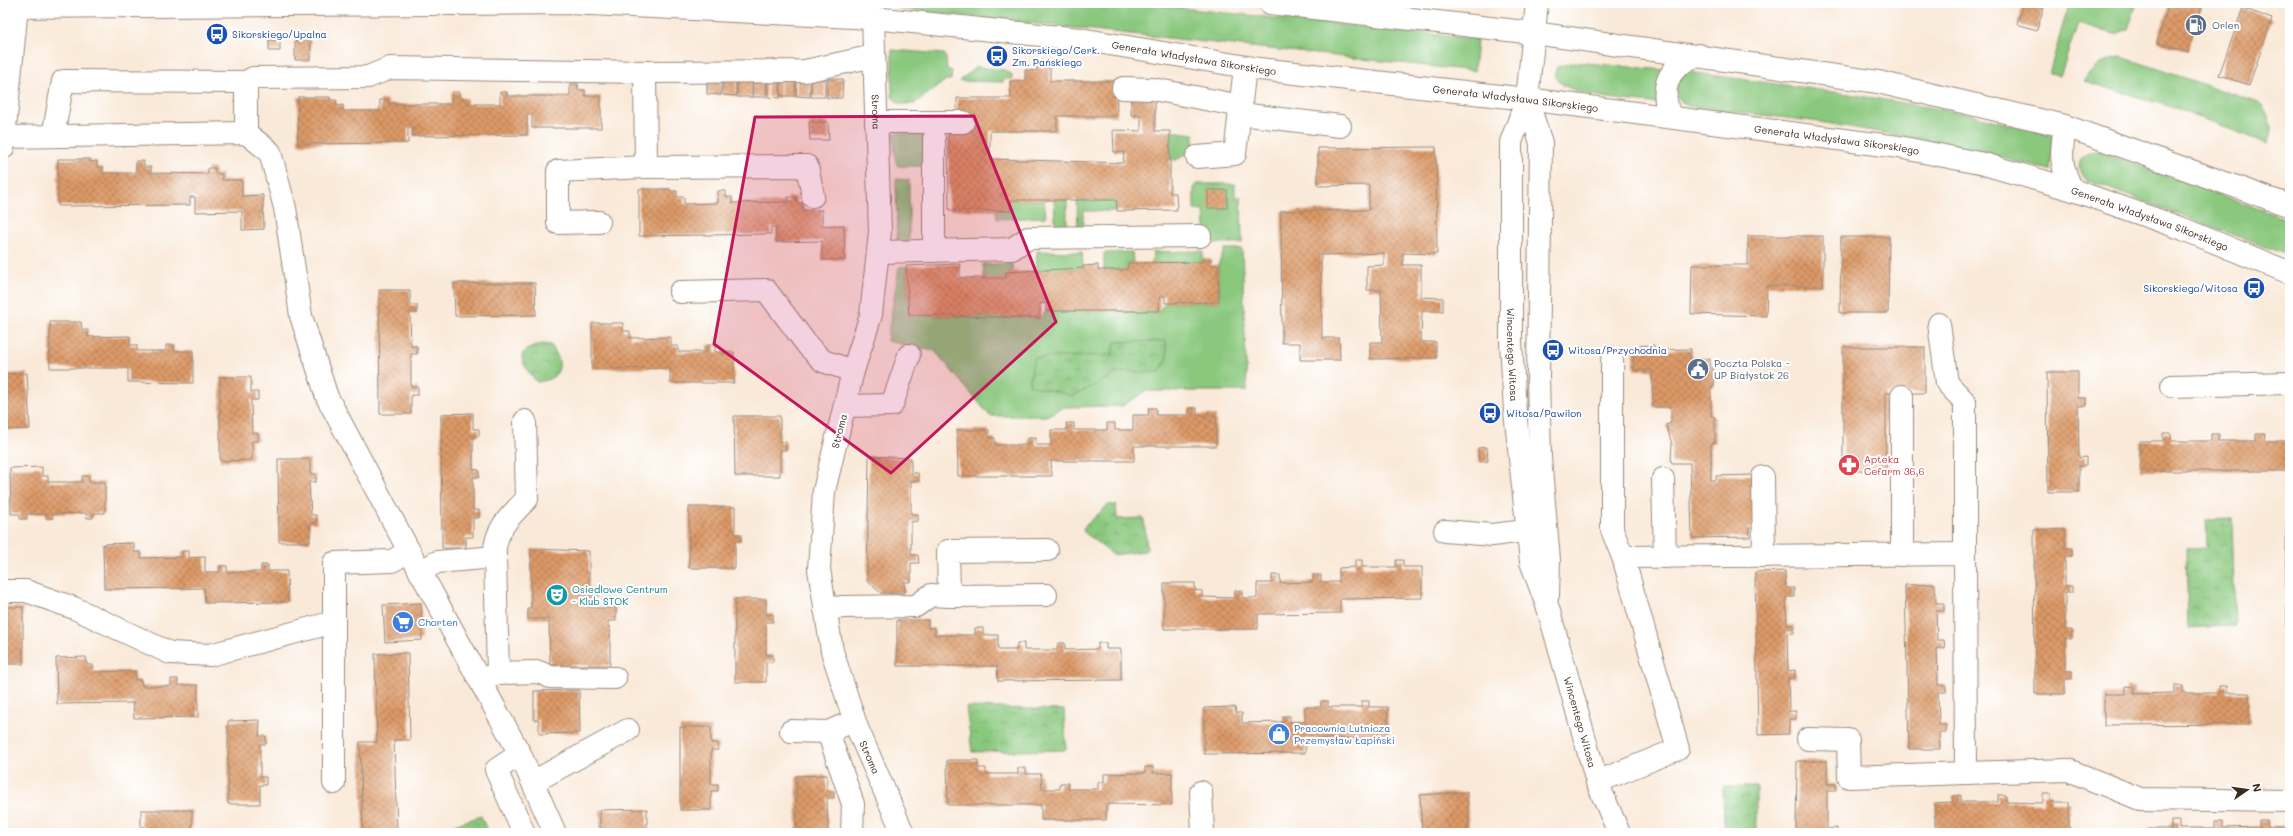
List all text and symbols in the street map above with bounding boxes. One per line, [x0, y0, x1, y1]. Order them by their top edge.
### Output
fuel station icon: Orlen [2183, 12, 2209, 38]
place label: Orlen [2212, 18, 2239, 32]
bus stop icon: Sikorskiego/Upalna [204, 21, 230, 47]
place label: Sikorskiego/Upalna [232, 27, 327, 41]
street label: Generała Władysława Sikorskiego [1111, 37, 1277, 78]
bus stop icon: Sikorskiego/Cerk. Zm. Pańskiego [984, 43, 1010, 69]
place label: Sikorskiego/Cerk. Zm. Pańskiego [1012, 43, 1100, 69]
street label: Generała Władysława Sikorskiego [1432, 81, 1599, 115]
street label: Stroma [869, 94, 884, 130]
street label: Generała Władysława Sikorskiego [1753, 121, 1921, 158]
street label: Generała Władysława Sikorskiego [2069, 183, 2231, 254]
bus stop icon: Sikorskiego/Witosa [2241, 275, 2267, 301]
place label: Sikorskiego/Witosa [2143, 281, 2238, 295]
street label: Wincentego Witosa [1504, 308, 1521, 402]
bus stop icon: Witosa/Przychodnia [1540, 337, 1566, 363]
place label: Witosa/Przychodnia [1568, 343, 1667, 357]
public building icon: Poczta Polska - UP Białystok 26 [1685, 356, 1711, 382]
place label: Poczta Polska - UP Białystok 26 [1714, 356, 1790, 382]
bus stop icon: Witosa/Pawilon [1477, 400, 1503, 426]
place label: Witosa/Pawilon [1506, 406, 1582, 420]
street label: Stroma [828, 412, 850, 450]
pharmacy icon: Apteka Cefarm 36,6 [1836, 452, 1862, 478]
place label: Apteka Cefarm 36,6 [1864, 452, 1925, 478]
theatre icon: Osiedlowe Centrum - Klub STOK [544, 582, 570, 608]
place label: Osiedlowe Centrum - Klub STOK [572, 582, 668, 608]
supermarket icon: Chorten [390, 609, 416, 635]
place label: Chorten [418, 615, 458, 629]
street label: Wincentego Witosa [1561, 675, 1600, 769]
shop icon: Pracownia Lutnicza Przemysław Łapiński [1266, 721, 1292, 747]
place label: Pracownia Lutnicza Przemysław Łapiński [1294, 721, 1395, 747]
street label: Stroma [856, 738, 883, 776]
north arrow [2227, 770, 2267, 810]
text: N [2249, 782, 2265, 793]

